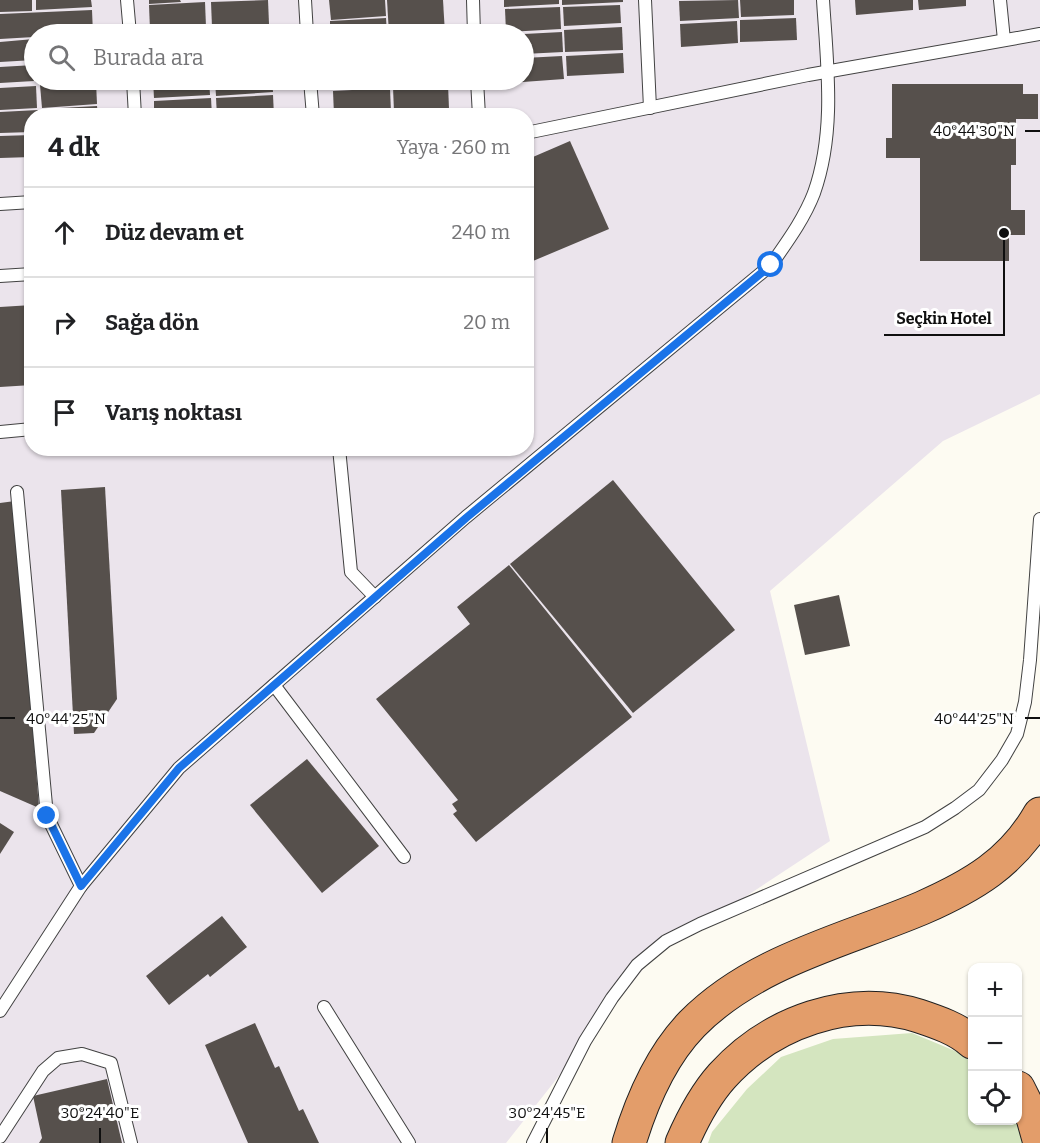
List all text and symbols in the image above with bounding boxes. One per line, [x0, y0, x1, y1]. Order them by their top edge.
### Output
search box [24, 24, 534, 90]
icon: search [45, 41, 78, 74]
text: Burada ara [93, 44, 204, 71]
text: 40°44'30"N [933, 122, 1015, 140]
text: 4 dk [48, 132, 100, 163]
text: Yaya · 260 m [397, 135, 510, 159]
icon: ahead [48, 216, 81, 249]
text: Düz devam et [105, 219, 244, 246]
text: 240 m [452, 220, 510, 244]
route start [757, 251, 783, 277]
callout: Seçkin Hotel [884, 301, 1004, 335]
icon: right [48, 306, 81, 339]
text: Sağa dön [105, 309, 199, 336]
text: Seçkin Hotel [896, 309, 992, 328]
text: 20 m [463, 310, 510, 334]
icon: arrive [48, 396, 81, 429]
text: Varış noktası [105, 399, 242, 426]
text: 40°44'25"N [26, 710, 106, 728]
text: 40°44'25"N [934, 710, 1014, 728]
route end [33, 802, 59, 828]
map controls [968, 963, 1022, 1125]
button: + [968, 963, 1022, 1017]
button: − [968, 1017, 1022, 1071]
button: locate [968, 1071, 1022, 1125]
text: 30°24'40"E [61, 1104, 139, 1122]
text: 30°24'45"E [509, 1104, 585, 1122]

